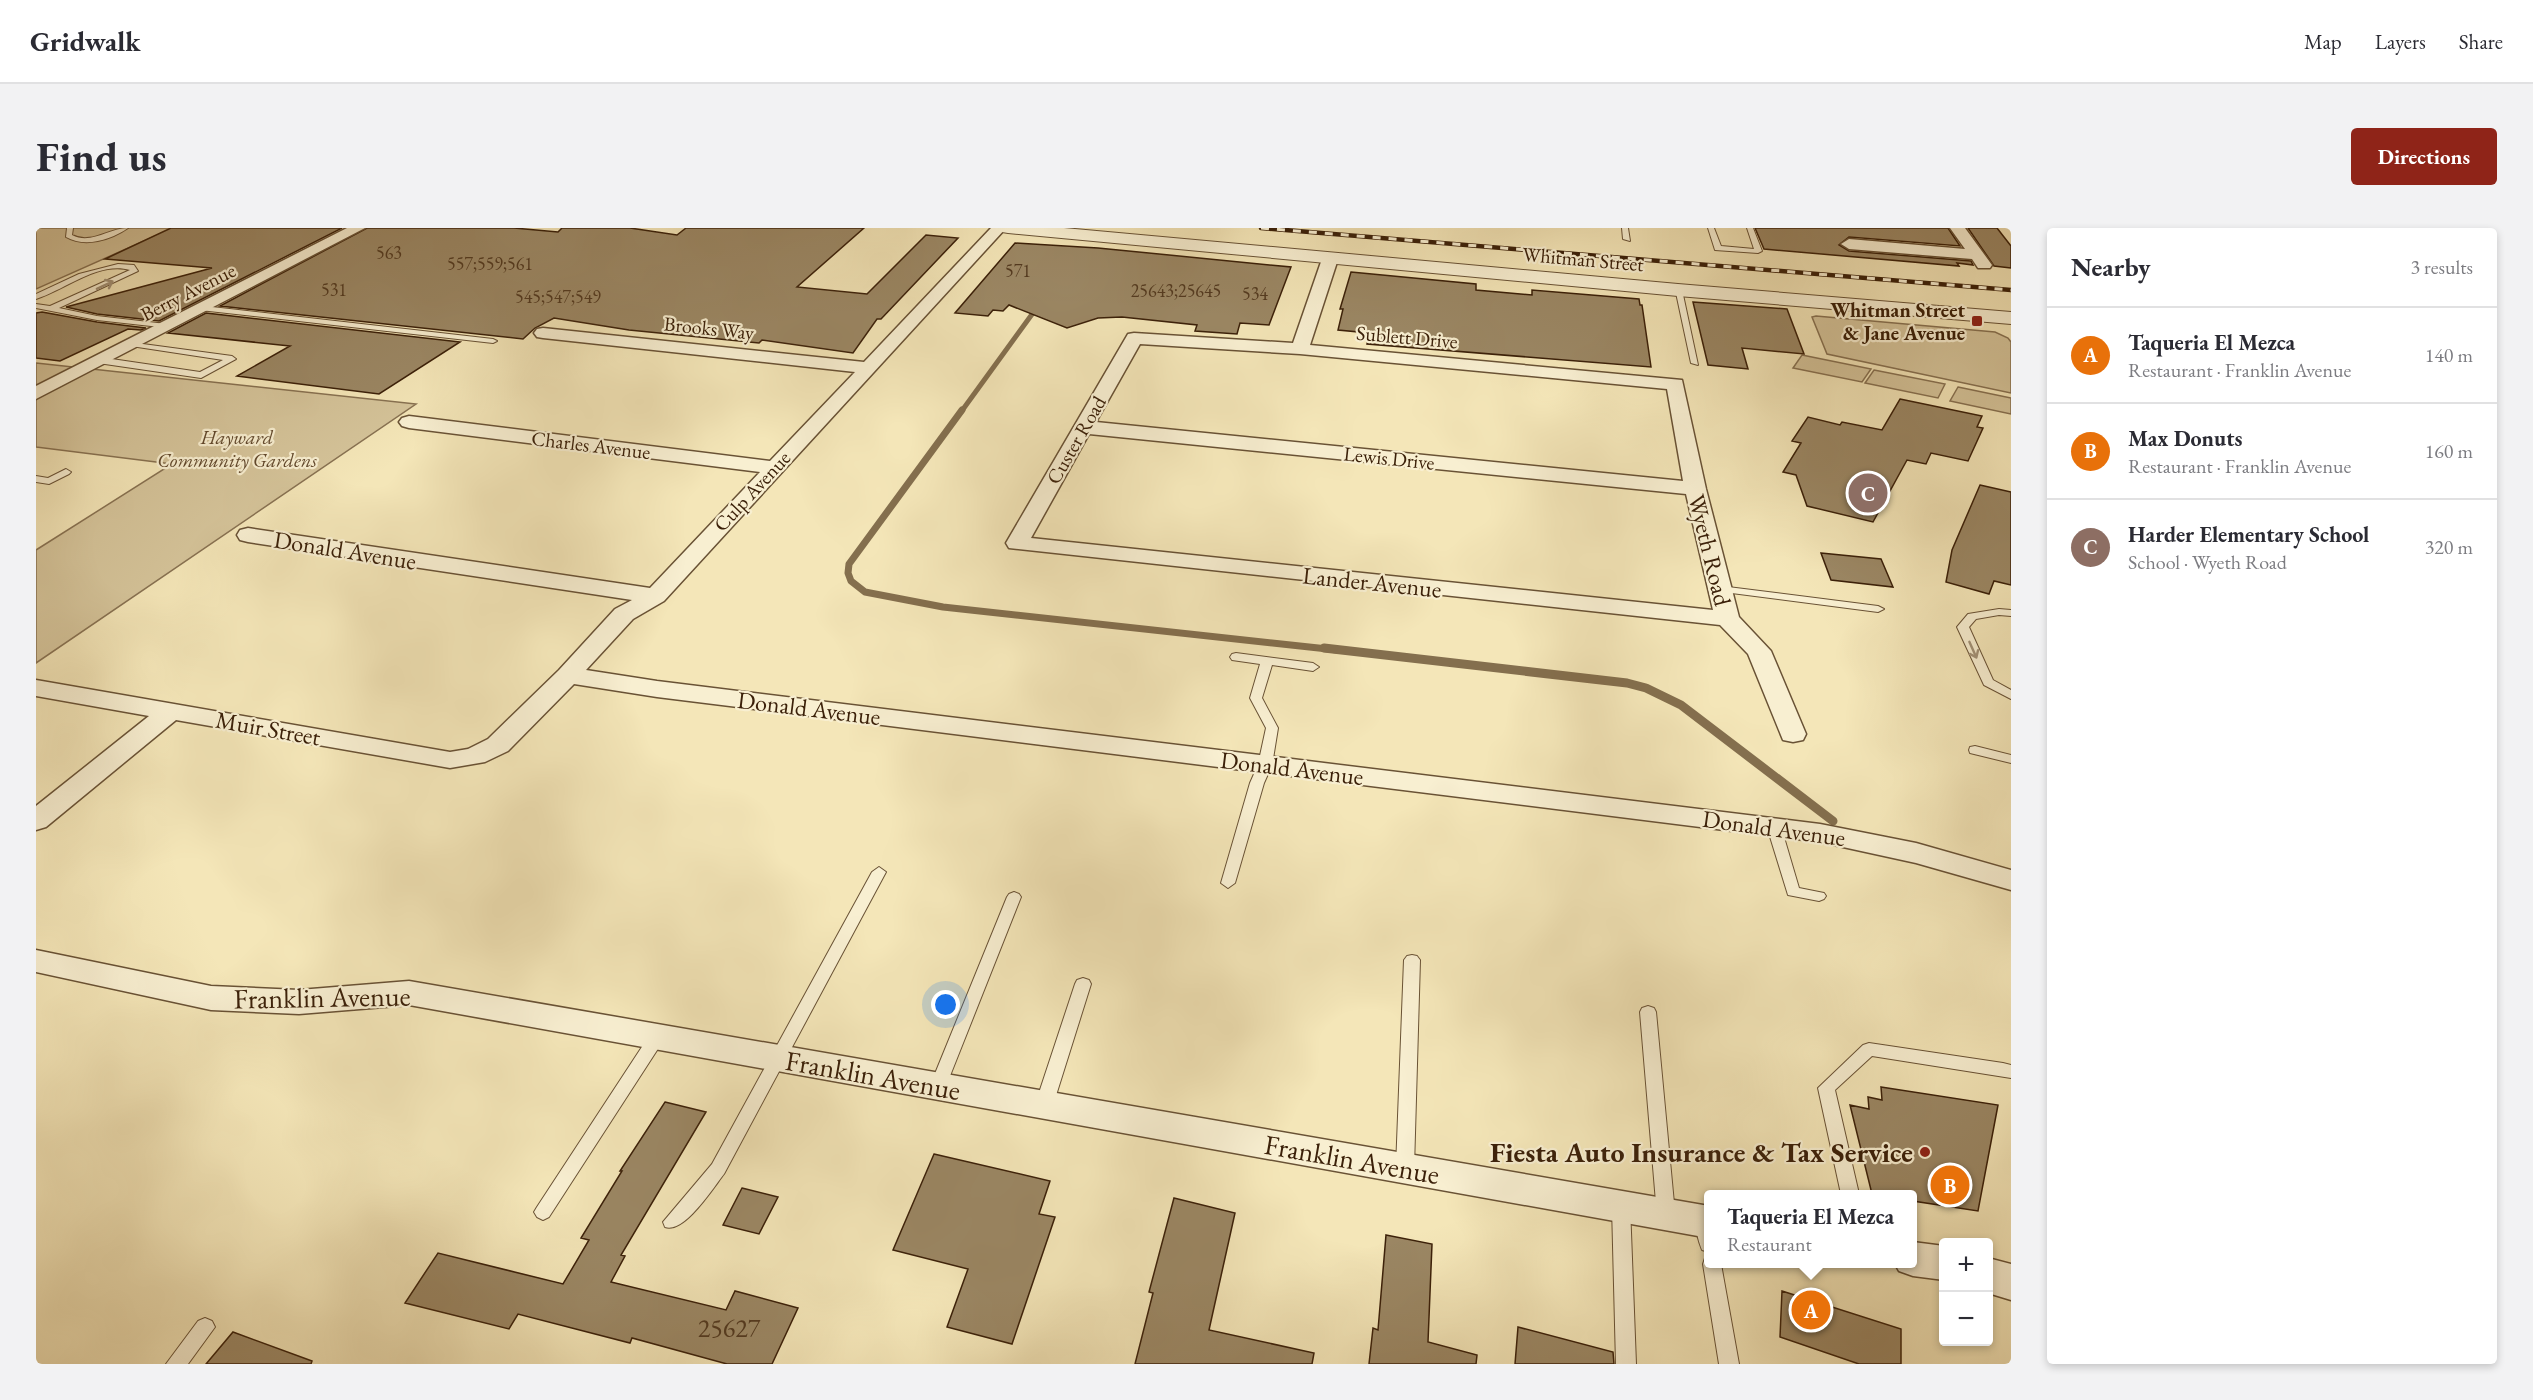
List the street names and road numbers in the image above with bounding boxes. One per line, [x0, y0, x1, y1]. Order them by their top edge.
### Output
street label: Whitman Street [1521, 241, 1646, 277]
street label: Berry Avenue [136, 257, 240, 327]
street label: Brooks Way [663, 310, 756, 346]
street label: Sublett Drive [1355, 320, 1459, 354]
street label: Custer Road [1040, 390, 1112, 489]
street label: Charles Avenue [530, 425, 652, 465]
street label: Lewis Drive [1342, 440, 1436, 476]
street label: Culp Avenue [708, 445, 796, 537]
street label: Wyeth Road [1681, 491, 1739, 610]
street label: Donald Avenue [272, 523, 418, 577]
street label: Lander Avenue [1301, 559, 1443, 605]
street label: Donald Avenue [736, 684, 882, 732]
street label: Muir Street [213, 704, 323, 753]
street label: Donald Avenue [1219, 744, 1365, 792]
street label: Donald Avenue [1701, 803, 1847, 853]
street label: Franklin Avenue [233, 977, 411, 1017]
street label: Franklin Avenue [783, 1042, 963, 1108]
street label: Franklin Avenue [1262, 1126, 1442, 1192]

